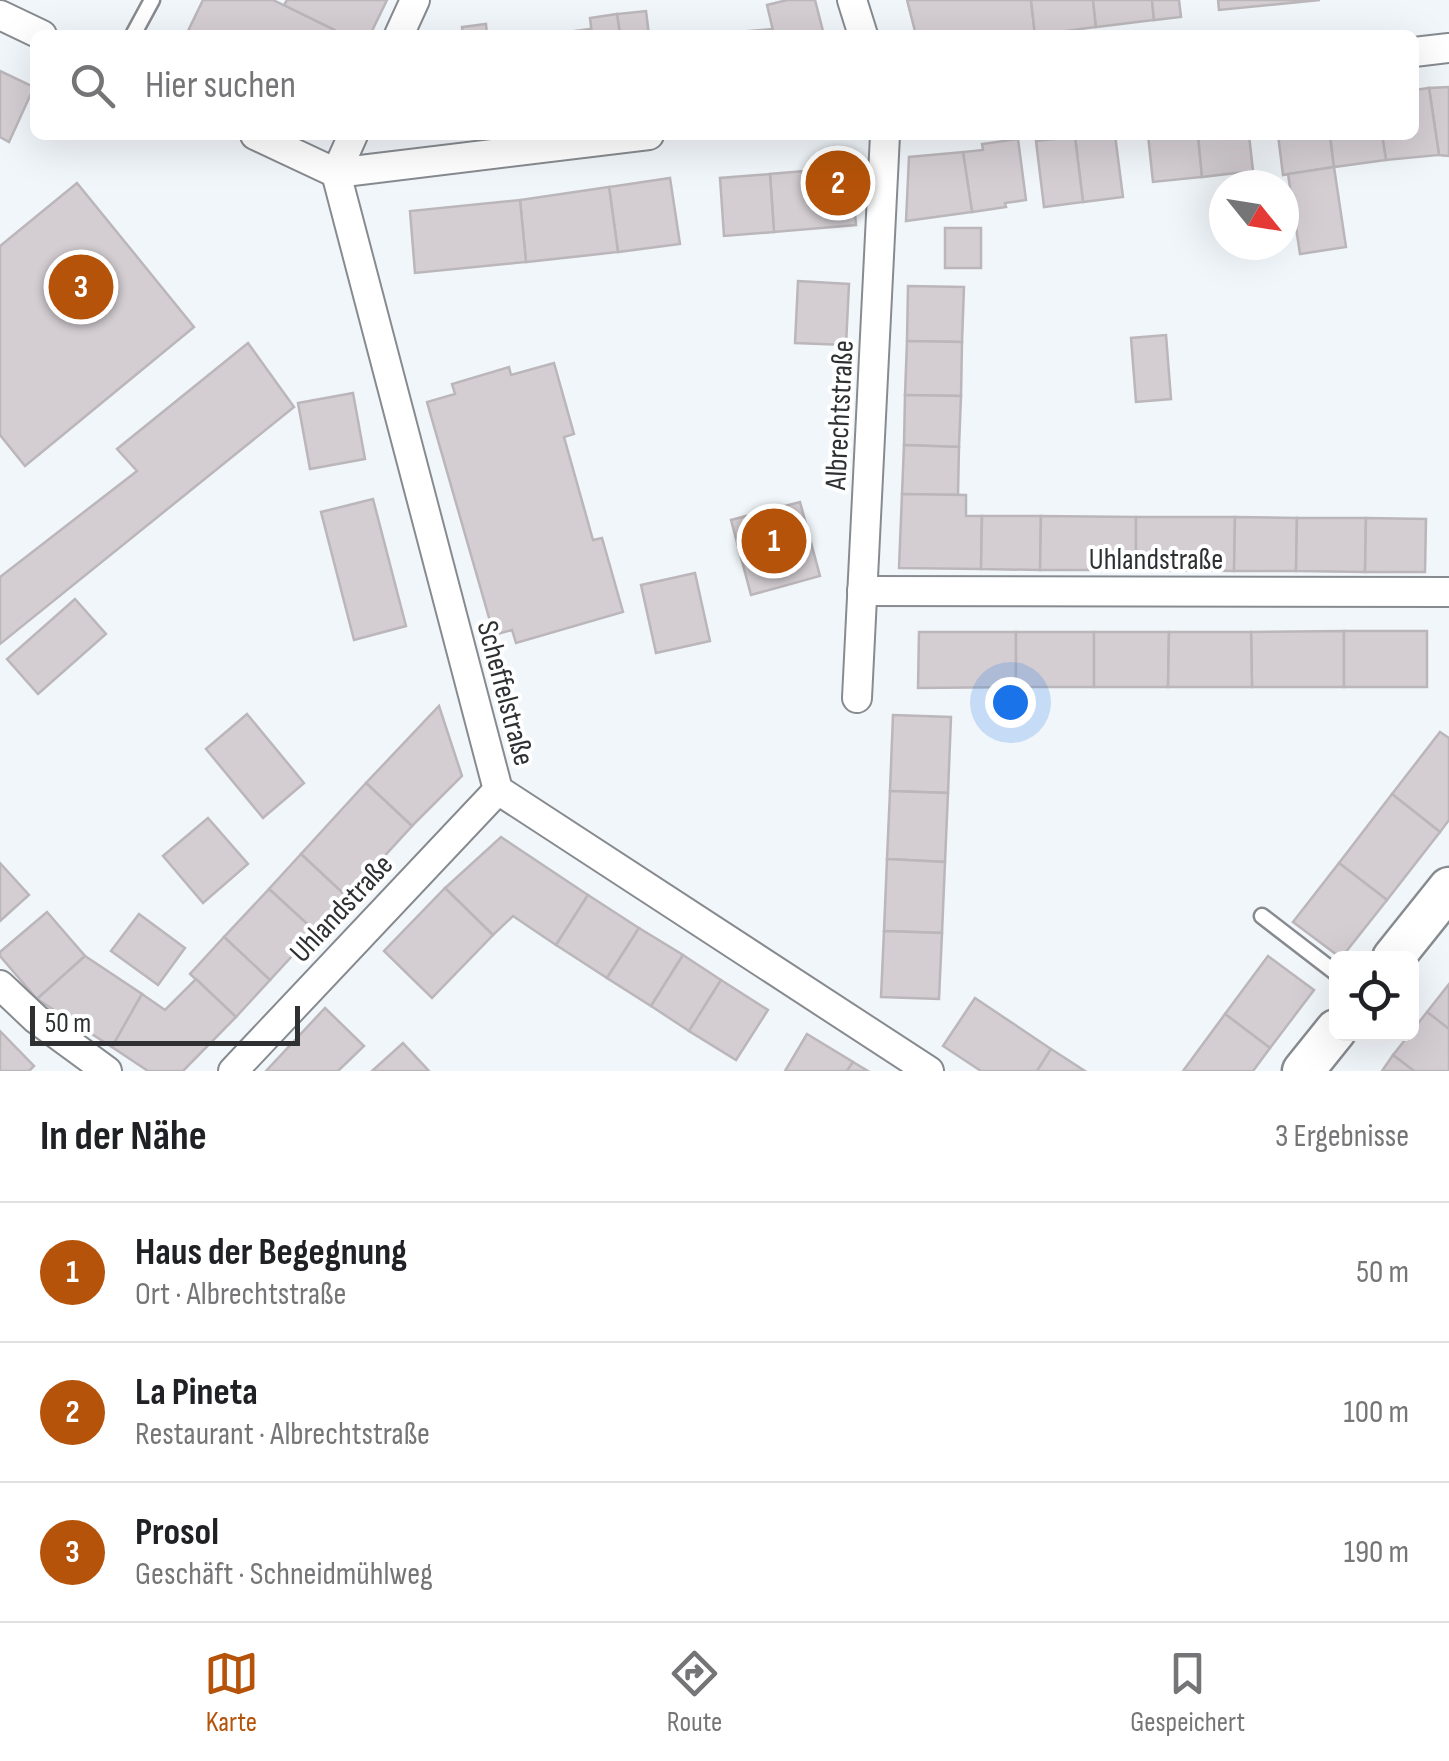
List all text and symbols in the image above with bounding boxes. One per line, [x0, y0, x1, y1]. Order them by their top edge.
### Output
search box [30, 30, 1419, 140]
icon: search [65, 58, 120, 113]
text: Hier suchen [145, 63, 296, 108]
pin: 2 [806, 146, 870, 220]
north arrow [1209, 170, 1299, 260]
pin: 3 [48, 250, 114, 324]
street label: Albrechtstraße [818, 339, 862, 492]
pin: 1 [742, 504, 806, 578]
street label: Uhlandstraße [1089, 542, 1223, 578]
street label: Scheffelstraße [468, 617, 542, 769]
your location [985, 677, 1036, 728]
street label: Uhlandstraße [283, 847, 401, 970]
map controls [1329, 951, 1419, 1041]
button: locate [1329, 951, 1419, 1041]
scale bar [30, 1001, 300, 1046]
text: 50 m [45, 1007, 91, 1040]
text: In der Nähe [40, 1111, 207, 1162]
text: 3 Ergebnisse [1275, 1117, 1409, 1156]
text: Haus der Begegnung [135, 1230, 407, 1275]
text: 1 [66, 1253, 79, 1292]
text: 50 m [1356, 1253, 1409, 1292]
text: Ort · Albrechtstraße [135, 1275, 346, 1314]
text: La Pineta [135, 1370, 258, 1415]
text: 2 [65, 1393, 80, 1432]
text: 100 m [1344, 1393, 1409, 1432]
text: Restaurant · Albrechtstraße [135, 1415, 430, 1454]
text: Prosol [135, 1510, 219, 1555]
text: 3 [65, 1533, 80, 1572]
text: 190 m [1344, 1533, 1409, 1572]
text: Geschäft · Schneidmühlweg [135, 1555, 433, 1594]
tab: Karte [204, 1646, 259, 1739]
tab: Route [667, 1646, 722, 1739]
tab: Gespeichert [1130, 1646, 1245, 1739]

